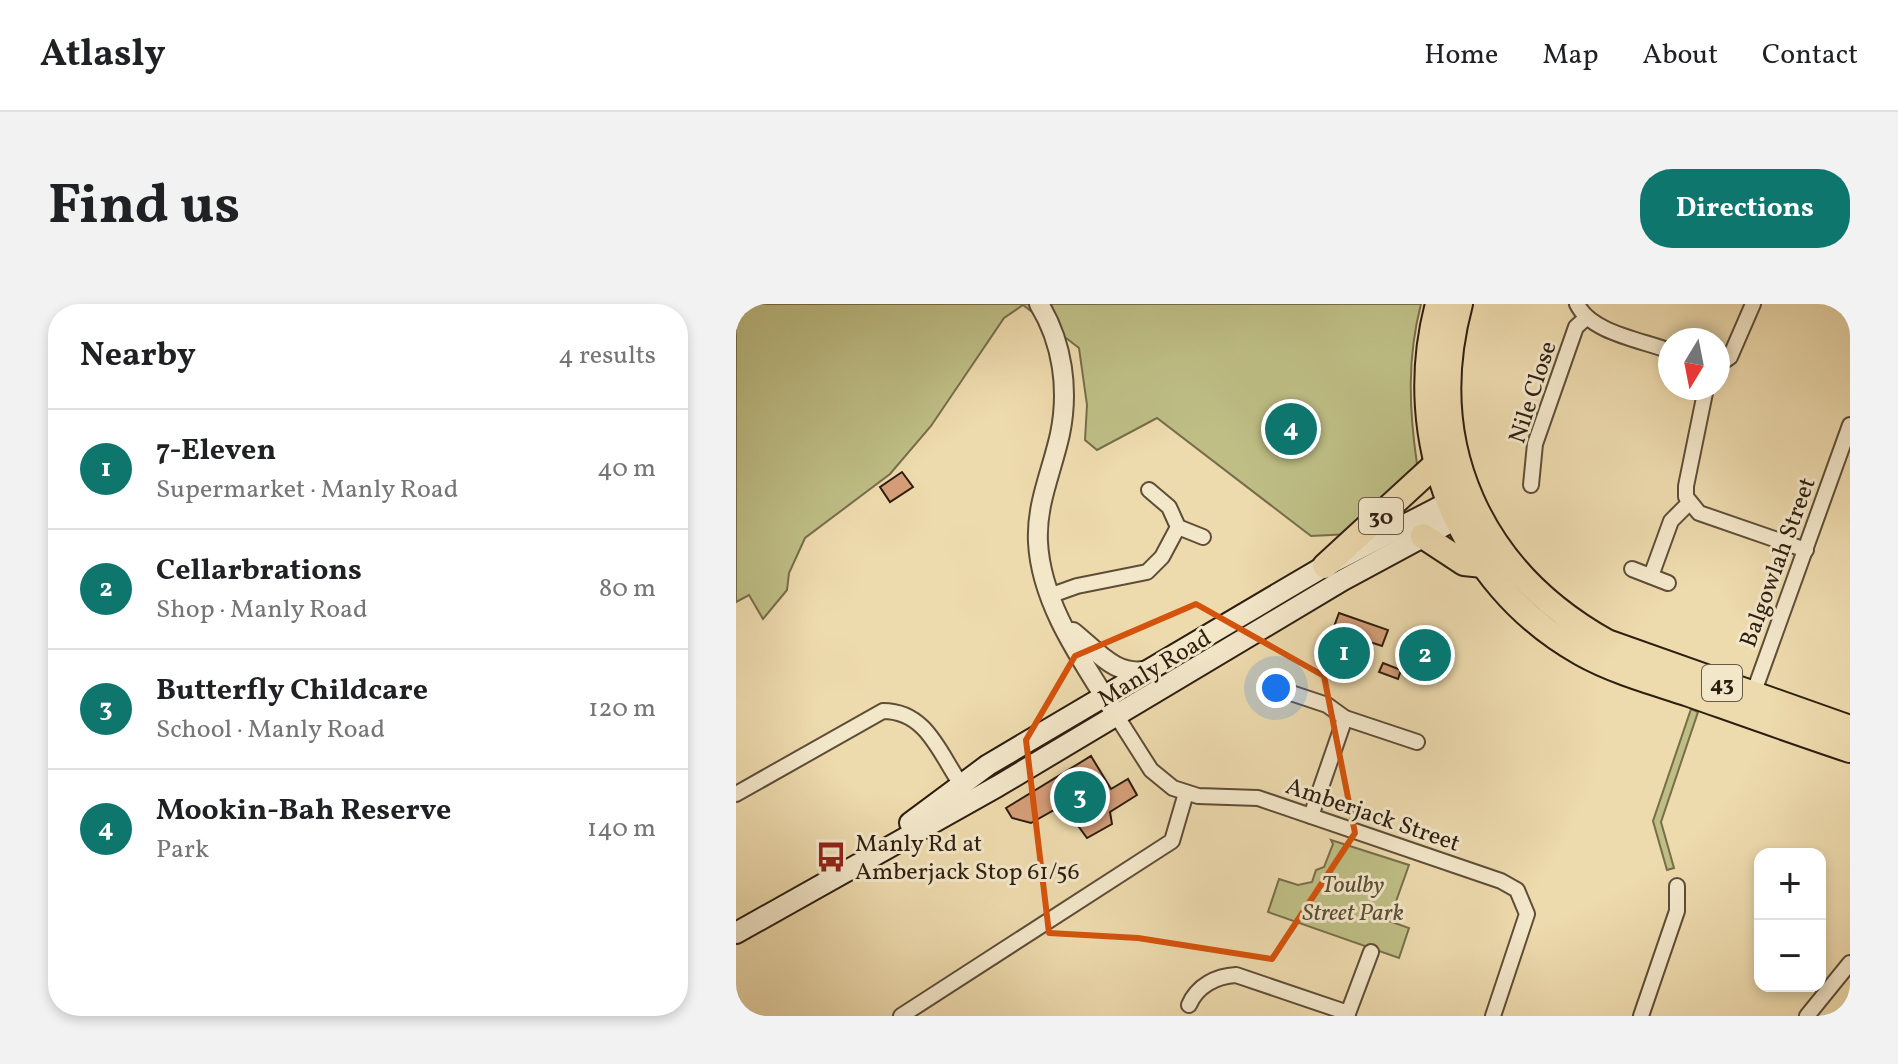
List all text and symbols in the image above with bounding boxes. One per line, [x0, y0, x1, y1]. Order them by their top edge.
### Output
text: Atlasly [40, 29, 166, 82]
text: Home [1424, 36, 1498, 75]
text: Map [1542, 36, 1598, 75]
text: About [1642, 36, 1718, 75]
text: Contact [1762, 36, 1858, 75]
text: Find us [48, 169, 240, 247]
button: Directions [1640, 169, 1850, 248]
north arrow [1658, 328, 1730, 400]
text: Nearby [80, 333, 196, 380]
street label: Nile Close [1501, 337, 1566, 448]
text: 4 results [558, 338, 656, 374]
pin: 4 [1265, 399, 1317, 459]
text: 7-Eleven [156, 430, 276, 472]
text: 1 [101, 451, 111, 487]
text: 40 m [597, 451, 656, 487]
text: Supermarket · Manly Road [156, 472, 458, 508]
street label: Balgowlah Street [1732, 473, 1825, 652]
road number: 30 [1359, 498, 1403, 534]
text: Cellarbrations [156, 550, 362, 592]
text: 2 [99, 571, 113, 607]
text: 80 m [599, 571, 656, 607]
text: Shop · Manly Road [156, 592, 368, 628]
street label: Manly Road [1092, 622, 1218, 717]
pin: 1 [1318, 623, 1370, 683]
pin: 2 [1399, 625, 1451, 685]
road number: 43 [1702, 665, 1742, 701]
your location [1256, 668, 1296, 708]
text: Butterfly Childcare [156, 670, 428, 712]
text: 3 [99, 691, 113, 727]
text: 120 m [588, 691, 656, 727]
text: School · Manly Road [156, 712, 385, 748]
pin: 3 [1054, 767, 1106, 827]
street label: Amberjack Street [1281, 770, 1464, 862]
text: Mookin-Bah Reserve [156, 790, 451, 832]
text: 4 [98, 811, 114, 847]
text: 140 m [587, 811, 656, 847]
place label: Manly Rd at Amberjack Stop 61/56 [855, 828, 1080, 890]
text: Park [156, 832, 209, 868]
bus stop icon: Manly Rd at Amberjack Stop 61/56 [814, 840, 848, 874]
map controls [1754, 848, 1826, 992]
button: + [1754, 848, 1826, 920]
park label: Toulby Street Park [1302, 869, 1404, 931]
button: − [1754, 920, 1826, 992]

